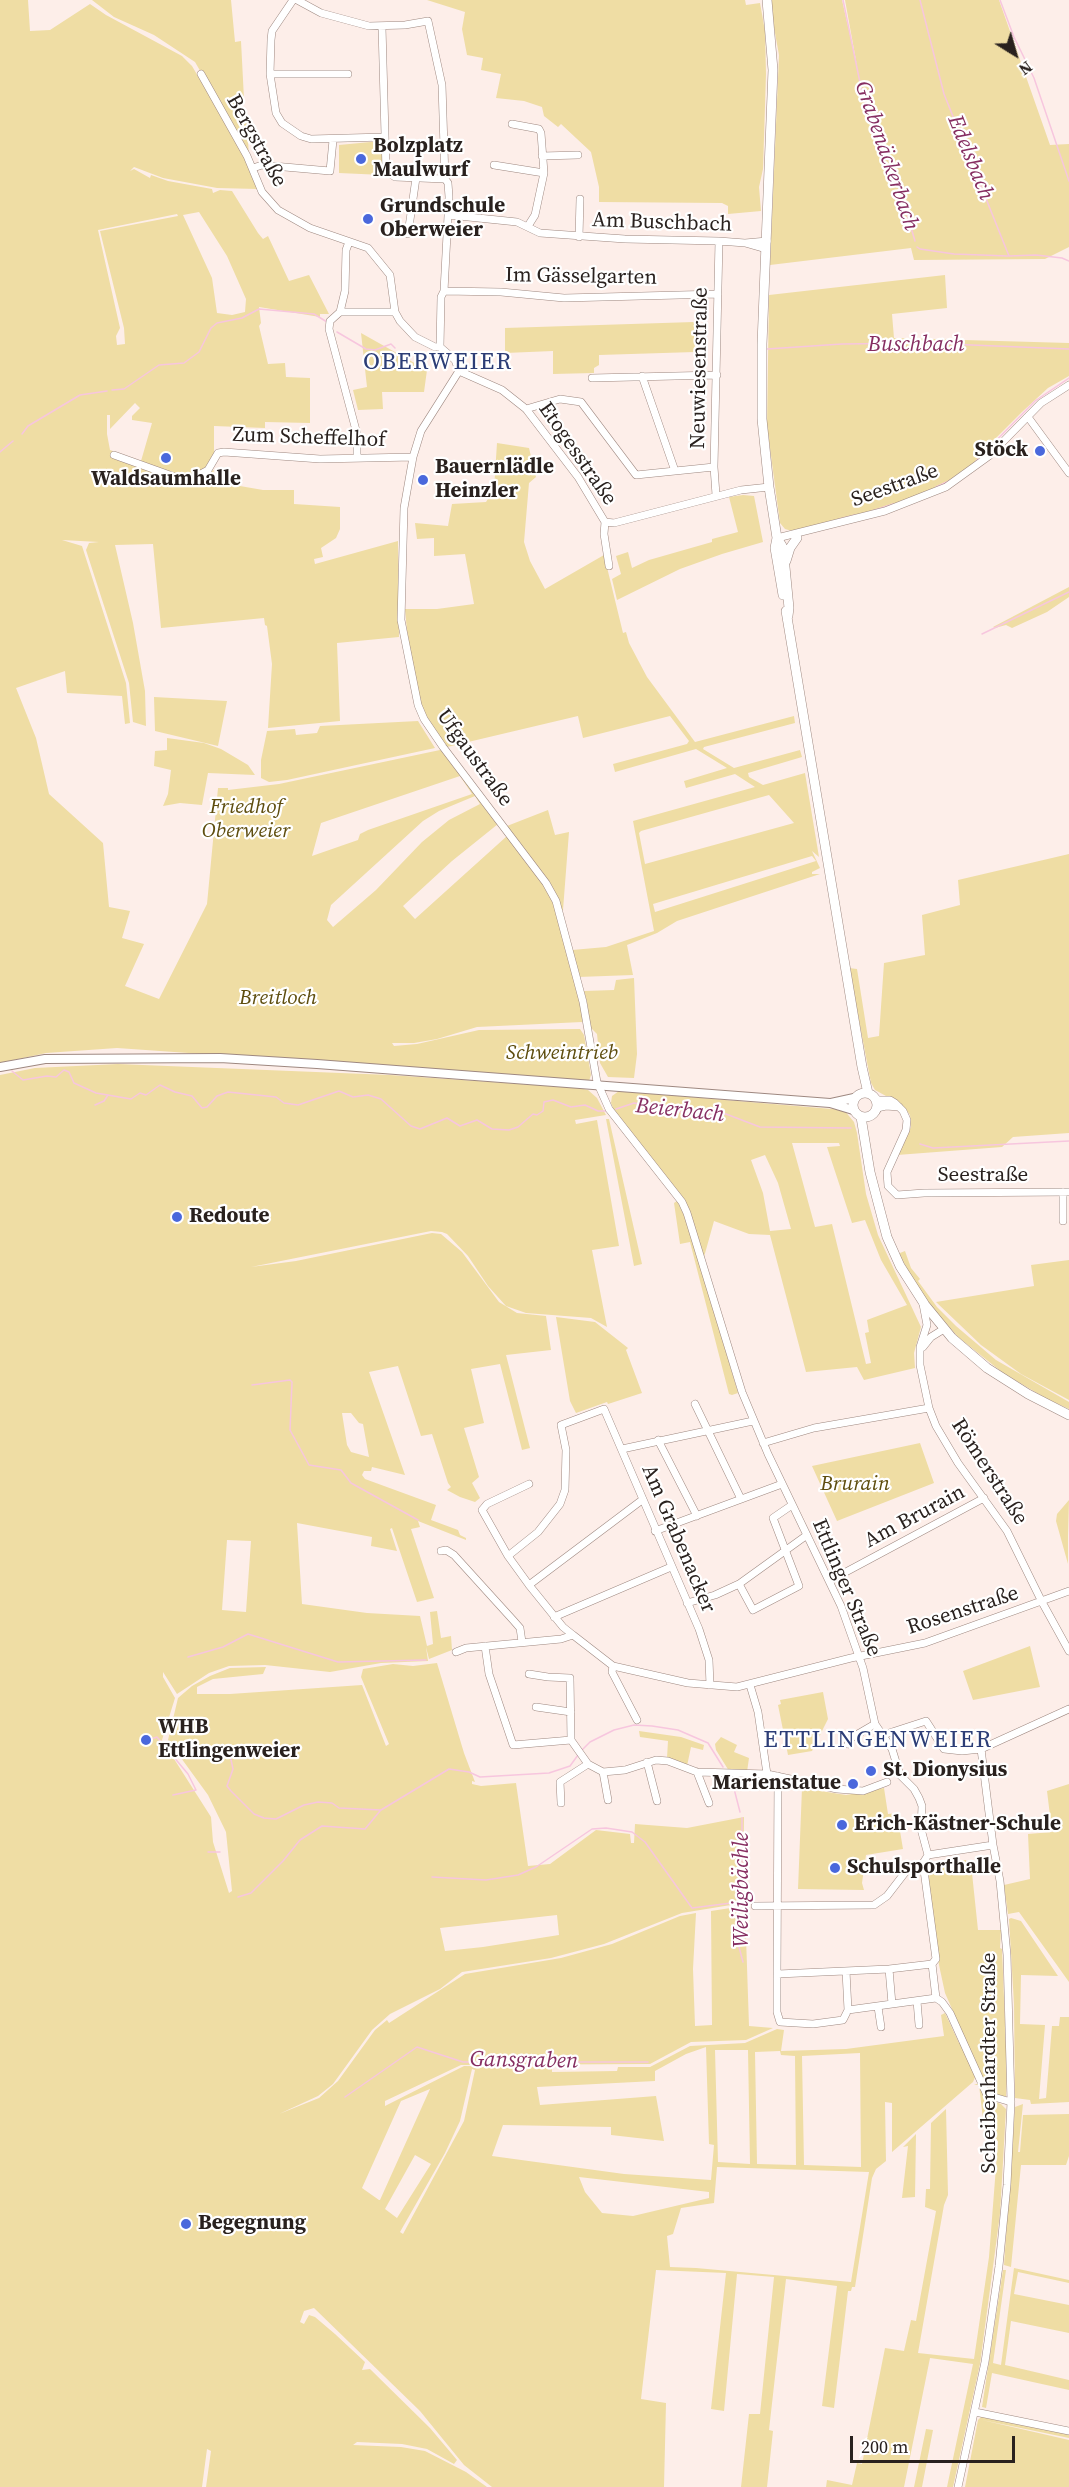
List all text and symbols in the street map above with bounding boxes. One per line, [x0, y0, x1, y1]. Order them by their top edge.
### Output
north arrow [985, 24, 1045, 84]
text: N [1015, 56, 1037, 81]
water label: Grabenäckerbach [848, 78, 924, 234]
street label: Bergstraße [220, 90, 292, 192]
water label: Edelsbach [941, 111, 999, 205]
place label: Bolzplatz Maulwurf [373, 134, 468, 184]
marker: Bolzplatz Maulwurf [354, 152, 368, 166]
place label: Grundschule Oberweier [380, 194, 505, 244]
street label: Am Buschbach [592, 208, 732, 238]
marker: Grundschule Oberweier [361, 212, 375, 226]
street label: Im Gässelgarten [505, 263, 657, 291]
street label: Neuwiesenstraße [686, 287, 714, 449]
water label: Buschbach [868, 332, 964, 358]
district label: OBERWEIER [363, 349, 513, 377]
street label: Etogesstraße [532, 398, 622, 510]
street label: Zum Scheffelhof [232, 423, 386, 453]
place label: Stöck [975, 438, 1028, 464]
marker: Stöck [1033, 444, 1047, 458]
marker: Waldsaumhalle [159, 451, 173, 465]
place label: Bauernlädle Heinzler [435, 455, 554, 505]
street label: Seestraße [848, 459, 942, 513]
place label: Waldsaumhalle [91, 467, 241, 493]
marker: Bauernlädle Heinzler [416, 473, 430, 487]
street label: Ufgaustraße [430, 704, 518, 812]
park label: Friedhof Oberweier [202, 795, 290, 845]
park label: Breitloch [239, 986, 317, 1012]
park label: Schweintrieb [506, 1041, 618, 1067]
water label: Beierbach [634, 1093, 726, 1129]
street label: Seestraße [938, 1163, 1028, 1189]
place label: Redoute [189, 1204, 269, 1230]
marker: Redoute [170, 1210, 184, 1224]
street label: Römerstraße [945, 1414, 1033, 1530]
street label: Am Grabenacker [635, 1461, 721, 1617]
park label: Brurain [820, 1472, 890, 1498]
street label: Am Brurain [860, 1480, 970, 1554]
street label: Ettlinger Straße [806, 1516, 886, 1660]
street label: Rosenstraße [904, 1581, 1022, 1641]
place label: WHB Ettlingenweier [158, 1715, 300, 1765]
district label: ETTLINGENWEIER [763, 1727, 993, 1755]
marker: WHB Ettlingenweier [139, 1733, 153, 1747]
place label: St. Dionysius [883, 1758, 1007, 1784]
marker: St. Dionysius [864, 1764, 878, 1778]
place label: Marienstatue [712, 1771, 841, 1797]
marker: Marienstatue [846, 1777, 860, 1791]
place label: Erich-Kästner-Schule [854, 1812, 1061, 1838]
marker: Erich-Kästner-Schule [835, 1818, 849, 1832]
water label: Weiligbächle [729, 1832, 755, 1948]
place label: Schulsporthalle [847, 1855, 1001, 1881]
marker: Schulsporthalle [828, 1861, 842, 1875]
street label: Scheibenhardter Straße [977, 1953, 1003, 2173]
water label: Gansgraben [470, 2047, 578, 2075]
place label: Begegnung [198, 2211, 306, 2237]
marker: Begegnung [179, 2217, 193, 2231]
scale bar [853, 2424, 1018, 2462]
text: 200 m [861, 2434, 908, 2459]

